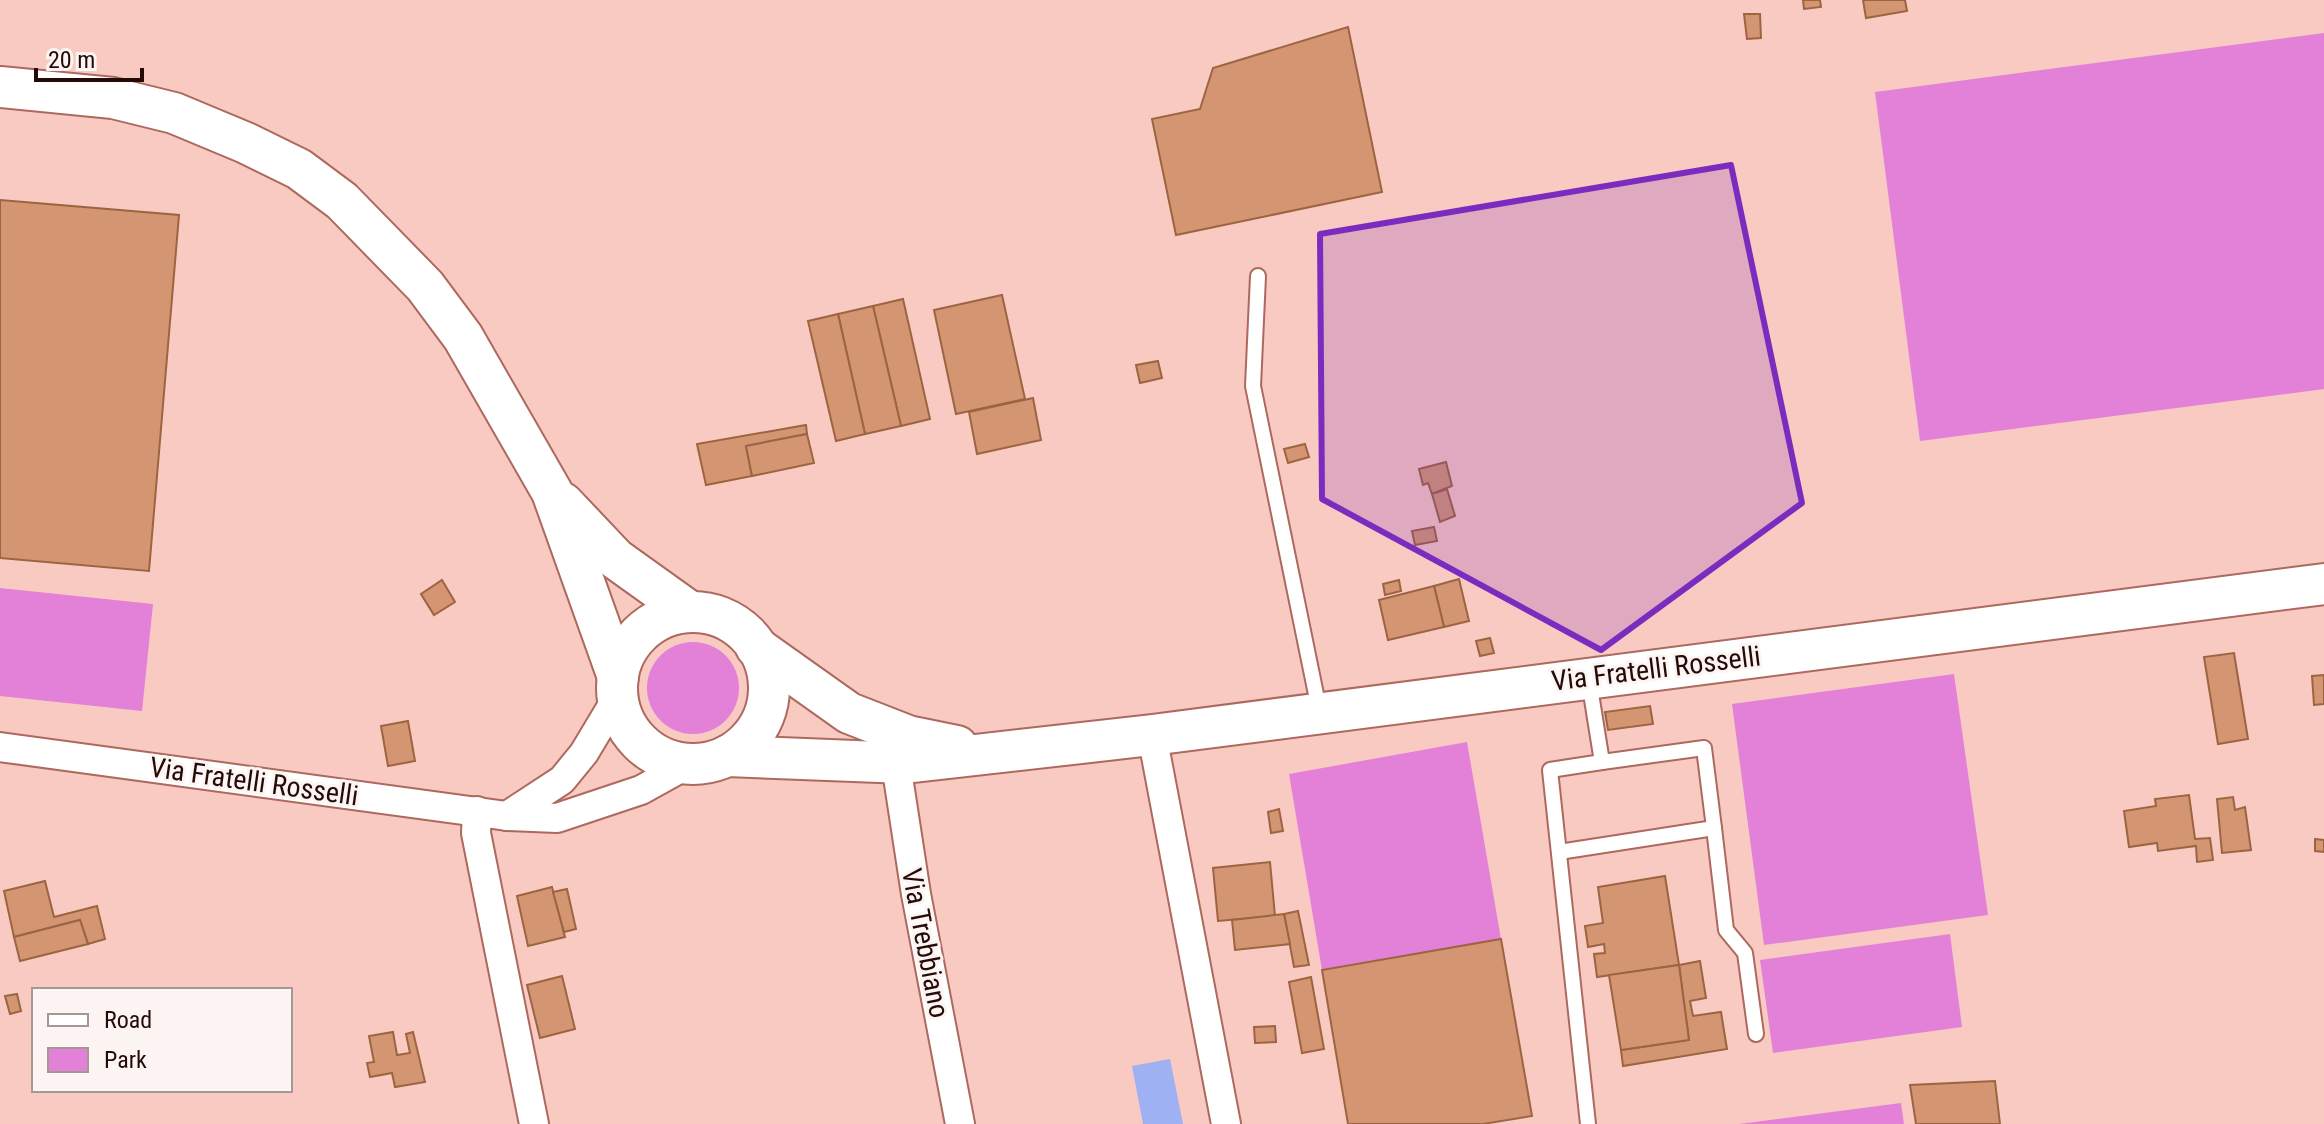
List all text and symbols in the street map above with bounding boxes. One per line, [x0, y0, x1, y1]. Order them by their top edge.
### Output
scale bar [36, 32, 142, 82]
text: 20 m [48, 46, 95, 74]
street label: Via Fratelli Rosselli [1550, 639, 1763, 698]
street label: Via Fratelli Rosselli [147, 751, 360, 812]
street label: Via Trebbiano [895, 866, 956, 1021]
legend [32, 988, 292, 1092]
text: Road [104, 1006, 152, 1034]
text: Park [104, 1046, 147, 1074]

